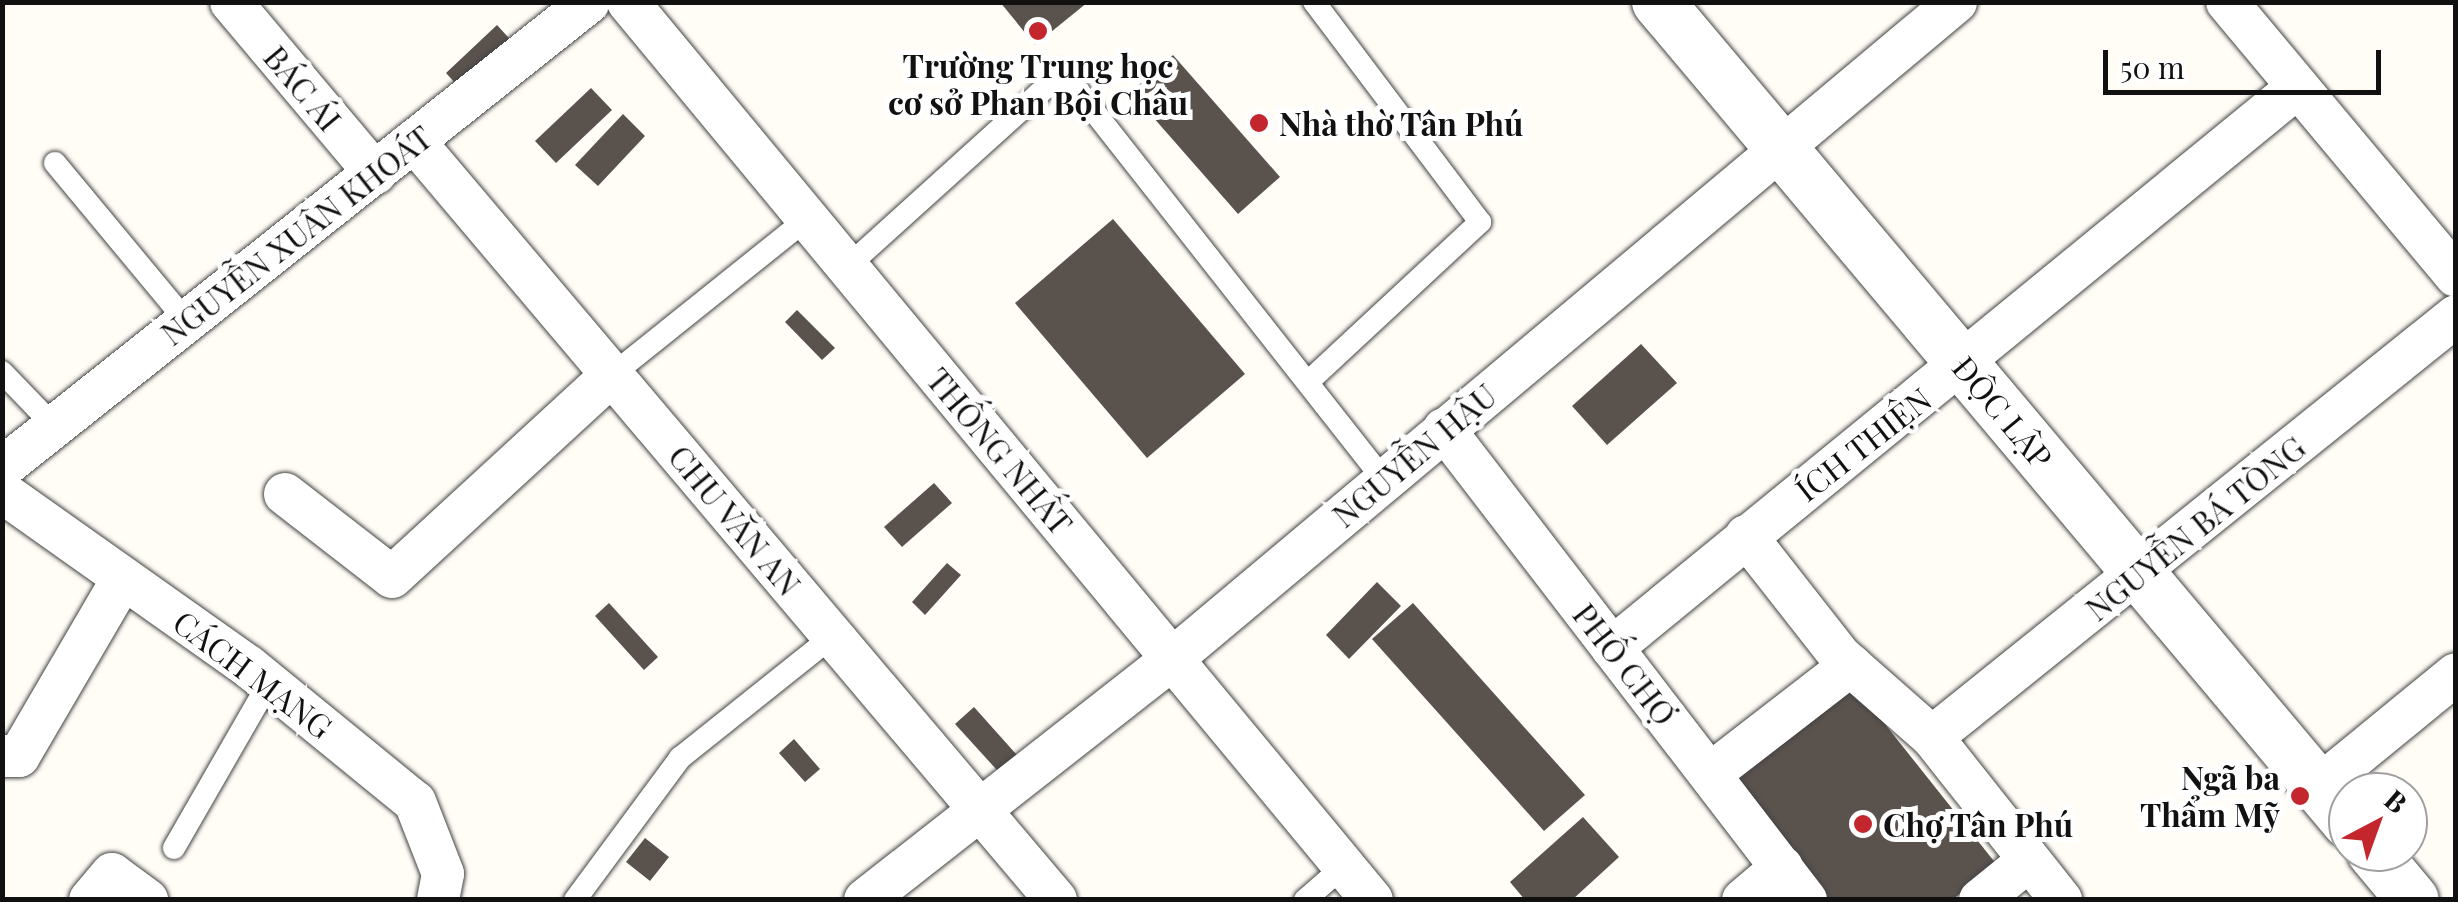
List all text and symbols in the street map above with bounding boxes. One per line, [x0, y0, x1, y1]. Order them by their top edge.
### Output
marker: Trường Trung học cơ sở Phan Bội Châu [1027, 20, 1049, 42]
scale bar [2108, 30, 2386, 92]
street label: BÁC ÁI [256, 37, 350, 139]
place label: Trường Trung học cơ sở Phan Bội Châu [888, 47, 1188, 122]
text: 50 m [2120, 47, 2185, 87]
place label: Nhà thờ Tân Phú [1279, 104, 1525, 142]
marker: Nhà thờ Tân Phú [1248, 112, 1270, 134]
street label: NGUYỄN XUÂN KHOÁT [153, 117, 439, 353]
street label: ĐỘC LẬP [1945, 348, 2061, 476]
street label: THỐNG NHẤT [919, 360, 1081, 542]
street label: NGUYỄN HẬU [1324, 375, 1504, 535]
street label: ÍCH THIỆN [1787, 379, 1939, 509]
street label: NGUYỄN BÁ TÒNG [2077, 428, 2313, 628]
street label: CHU VĂN AN [660, 436, 810, 604]
street label: PHỐ CHỢ [1566, 595, 1684, 733]
street label: CÁCH MẠNG [166, 602, 340, 746]
place label: Ngã ba Thẩm Mỹ [2140, 759, 2280, 834]
north arrow [2328, 772, 2428, 872]
text: B [2377, 780, 2416, 821]
marker: Ngã ba Thẩm Mỹ [2289, 785, 2311, 807]
place label: Chợ Tân Phú [1883, 805, 2074, 843]
marker: Chợ Tân Phú [1852, 813, 1874, 835]

